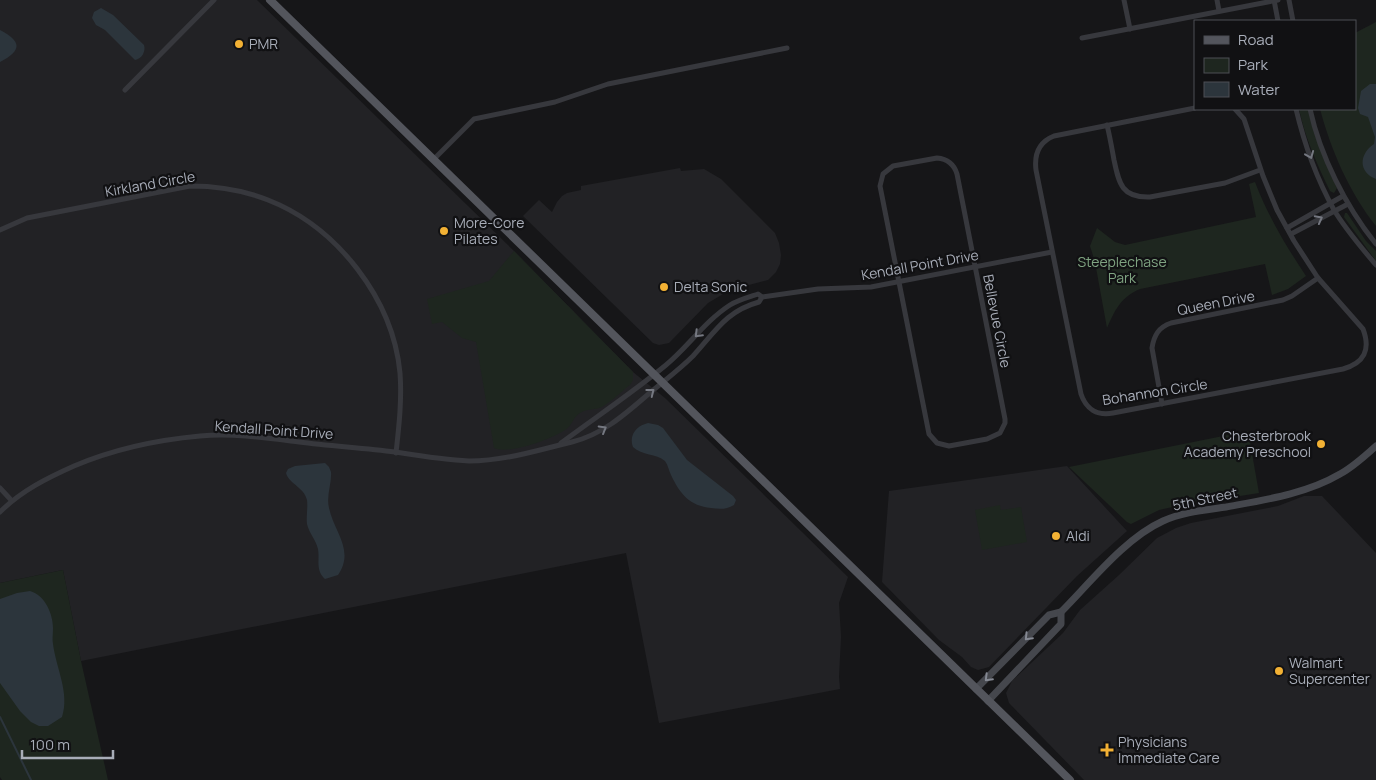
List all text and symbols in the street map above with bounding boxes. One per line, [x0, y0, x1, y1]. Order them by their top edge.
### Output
legend [1194, 20, 1356, 110]
text: Road [1238, 29, 1274, 50]
place label: PMR [249, 34, 278, 53]
marker: PMR [233, 38, 245, 50]
text: Park [1238, 54, 1268, 75]
text: Water [1238, 79, 1280, 100]
one-way arrow [1304, 150, 1314, 159]
street label: Kirkland Circle [103, 166, 196, 201]
place label: More-Core Pilates [454, 213, 524, 248]
one-way arrow [1314, 215, 1323, 225]
marker: More-Core Pilates [438, 225, 450, 237]
street label: Kendall Point Drive [860, 245, 980, 284]
park label: Steeplechase Park [1077, 252, 1167, 287]
street label: Bellevue Circle [979, 273, 1016, 369]
place label: Delta Sonic [674, 277, 748, 296]
marker: Delta Sonic [658, 281, 670, 293]
street label: Queen Drive [1176, 286, 1256, 319]
one-way arrow [694, 328, 703, 337]
street label: Bohannon Circle [1101, 374, 1209, 409]
one-way arrow [645, 390, 654, 398]
street label: Kendall Point Drive [214, 416, 334, 443]
one-way arrow [598, 425, 607, 435]
place label: Chesterbrook Academy Preschool [1184, 426, 1312, 461]
marker: Chesterbrook Academy Preschool [1315, 438, 1327, 450]
street label: 5th Street [1171, 482, 1239, 515]
place label: Aldi [1066, 526, 1090, 545]
marker: Aldi [1050, 530, 1062, 542]
one-way arrow [1025, 631, 1034, 640]
place label: Walmart Supercenter [1289, 653, 1370, 688]
marker: Walmart Supercenter [1273, 665, 1285, 677]
one-way arrow [985, 672, 994, 681]
scale bar [22, 728, 114, 760]
place label: Physicians Immediate Care [1118, 732, 1220, 767]
text: 100 m [30, 734, 70, 755]
marker: Physicians Immediate Care [1100, 743, 1114, 757]

